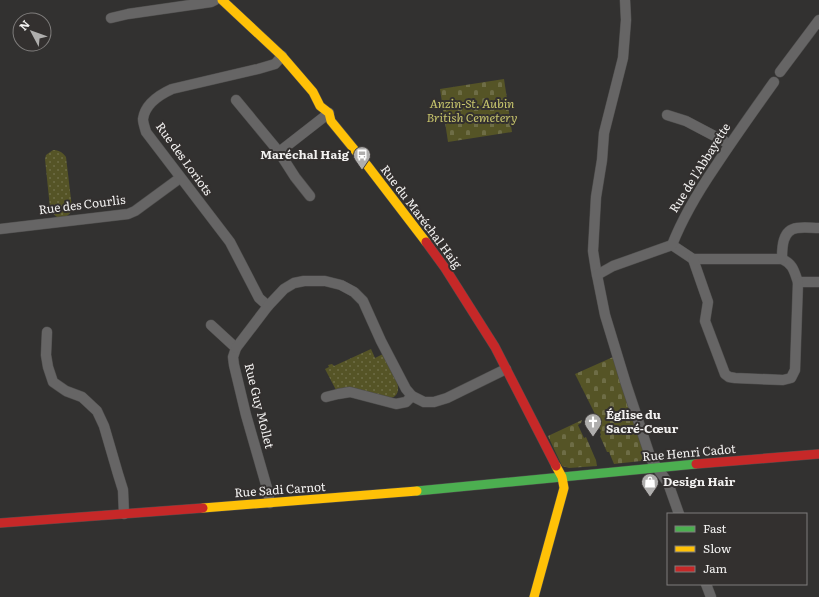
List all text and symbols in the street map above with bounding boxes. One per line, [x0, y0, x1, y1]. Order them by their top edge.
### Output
north arrow [12, 12, 52, 52]
text: N [15, 16, 33, 34]
park label: Anzin-St. Aubin British Cemetery [427, 94, 517, 126]
street label: Rue des Loriots [152, 118, 218, 199]
street label: Rue de l'Abbayette [664, 119, 734, 216]
place label: Maréchal Haig [260, 145, 350, 163]
bus stop icon: Maréchal Haig [352, 145, 372, 170]
street label: Rue du Maréchal Haig [377, 161, 467, 272]
street label: Rue des Courlis [37, 190, 127, 218]
street label: Rue Guy Mollet [241, 361, 279, 450]
place label: Église du Sacré-Cœur [606, 405, 679, 437]
church icon: Église du Sacré-Cœur [583, 412, 603, 437]
street label: Rue Henri Cadot [641, 439, 737, 465]
shop icon: Design Hair [640, 472, 660, 497]
place label: Design Hair [663, 472, 736, 490]
street label: Rue Sadi Carnot [234, 477, 326, 501]
legend [667, 513, 807, 585]
text: Fast [703, 519, 727, 537]
text: Slow [703, 539, 732, 557]
text: Jam [703, 559, 728, 577]

